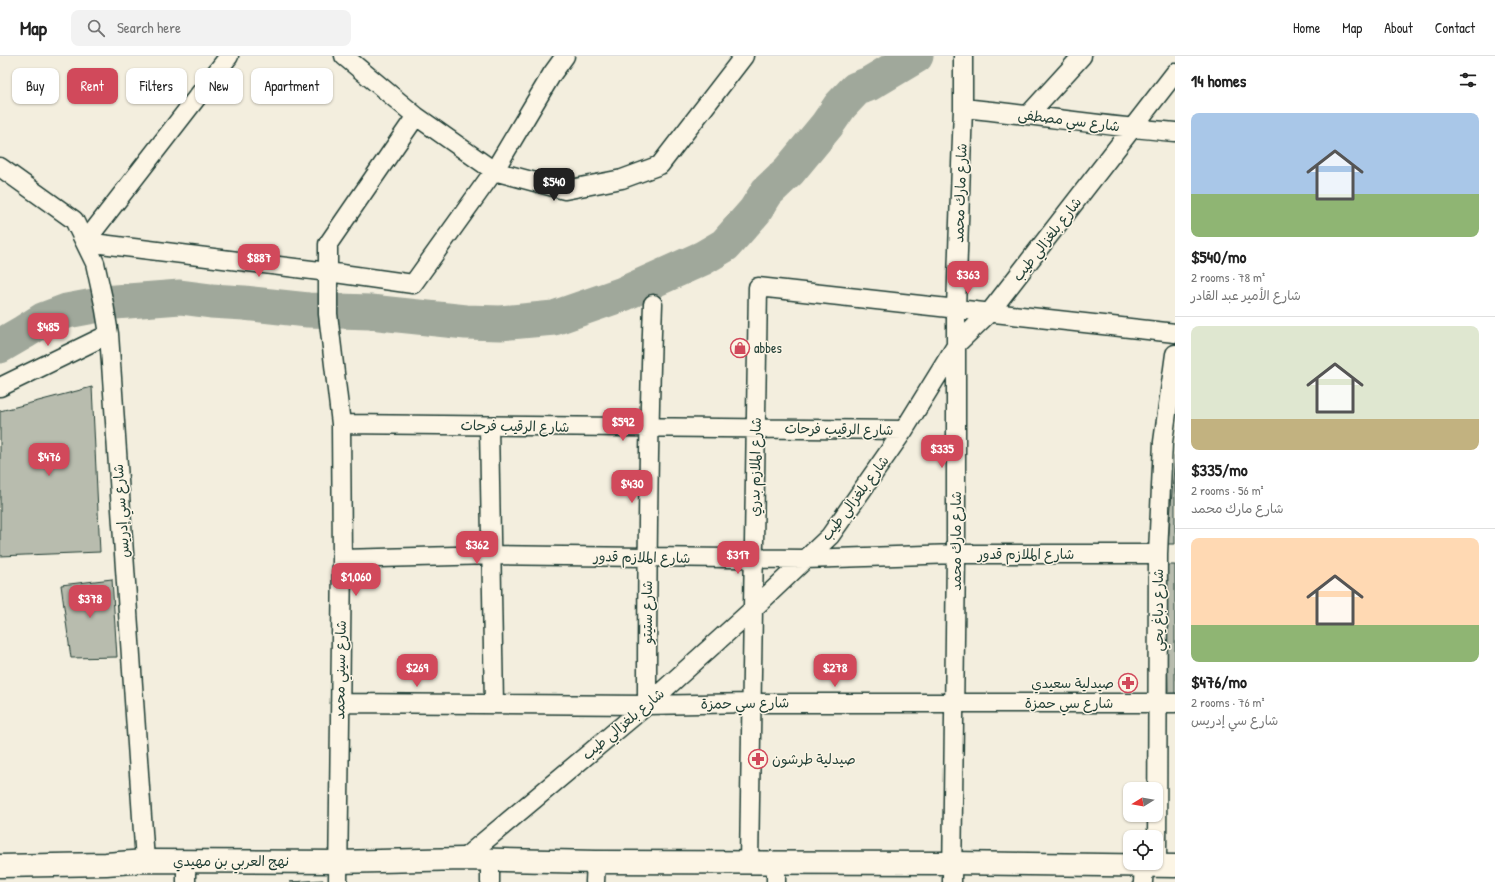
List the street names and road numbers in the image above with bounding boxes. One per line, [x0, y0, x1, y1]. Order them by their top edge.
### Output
street label: شارع سي مصطفى [1016, 104, 1121, 139]
street label: شارع مارك محمد [948, 143, 972, 243]
street label: شارع بلغزالي طيب [1008, 193, 1089, 287]
street label: شارع الرقيب فرحات [460, 415, 570, 437]
street label: شارع الملازم بدري [744, 417, 767, 517]
street label: شارع الرقيب فرحات [784, 418, 894, 440]
street label: شارع بلغزالي طيب [816, 451, 896, 546]
street label: شارع سي إدريس [108, 463, 137, 559]
street label: شارع مارك محمد [946, 491, 966, 591]
street label: شارع الملازم قدور [977, 544, 1074, 565]
street label: شارع الملازم قدور [592, 546, 691, 569]
street label: شارع دباغ يحي [1148, 569, 1171, 651]
street label: شارع ستيتو [637, 580, 657, 645]
street label: شارع سيني محمد [329, 620, 354, 720]
street label: شارع بلغزالي طيب [578, 684, 670, 767]
street label: شارع سي حمزة [701, 692, 789, 717]
street label: شارع سي حمزة [1025, 693, 1113, 716]
street label: نهج العربي بن مهيدي [173, 851, 289, 874]

